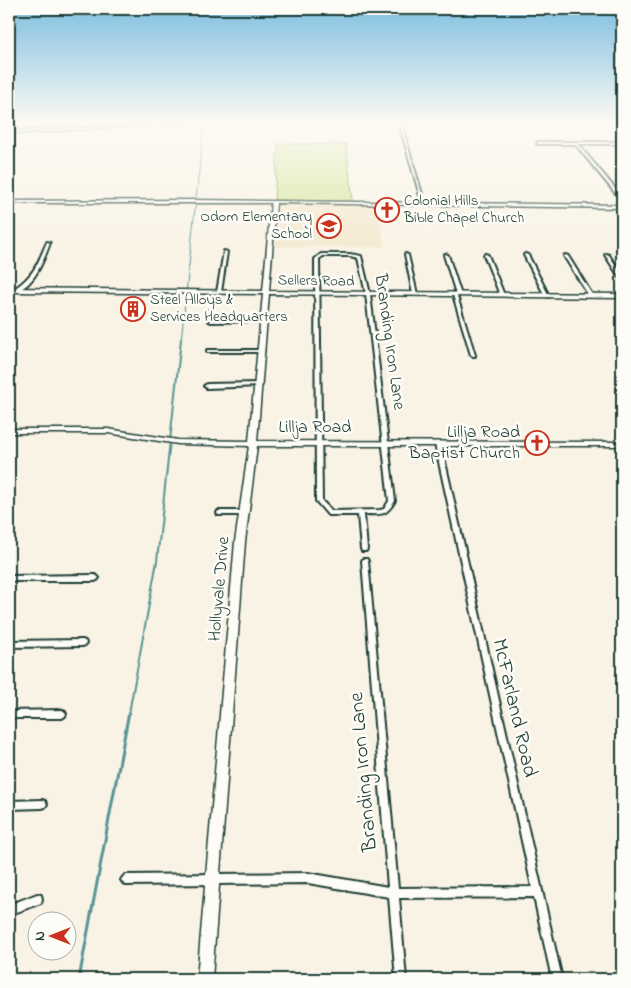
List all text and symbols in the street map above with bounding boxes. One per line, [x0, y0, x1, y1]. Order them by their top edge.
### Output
place label: Colonial Hills Bible Chapel Church [403, 190, 524, 229]
church icon: Colonial Hills Bible Chapel Church [374, 197, 400, 223]
place label: Odom Elementary School [200, 206, 312, 245]
school or university icon: Odom Elementary School [316, 213, 342, 239]
street label: Sellers Road [277, 269, 355, 293]
street label: Branding Iron Lane [365, 271, 412, 413]
place label: Steel Alloys & Services Headquarters [150, 289, 288, 328]
building icon: Steel Alloys & Services Headquarters [120, 296, 146, 322]
street label: Lillja Road [279, 415, 351, 441]
place label: Lillja Road Baptist Church [408, 420, 520, 467]
church icon: Lillja Road Baptist Church [524, 430, 550, 456]
street label: Hollyvale Drive [202, 535, 238, 643]
street label: McFarland Road [483, 636, 545, 780]
street label: Branding Iron Lane [342, 690, 388, 854]
north arrow [28, 910, 78, 960]
text: N [30, 931, 51, 941]

